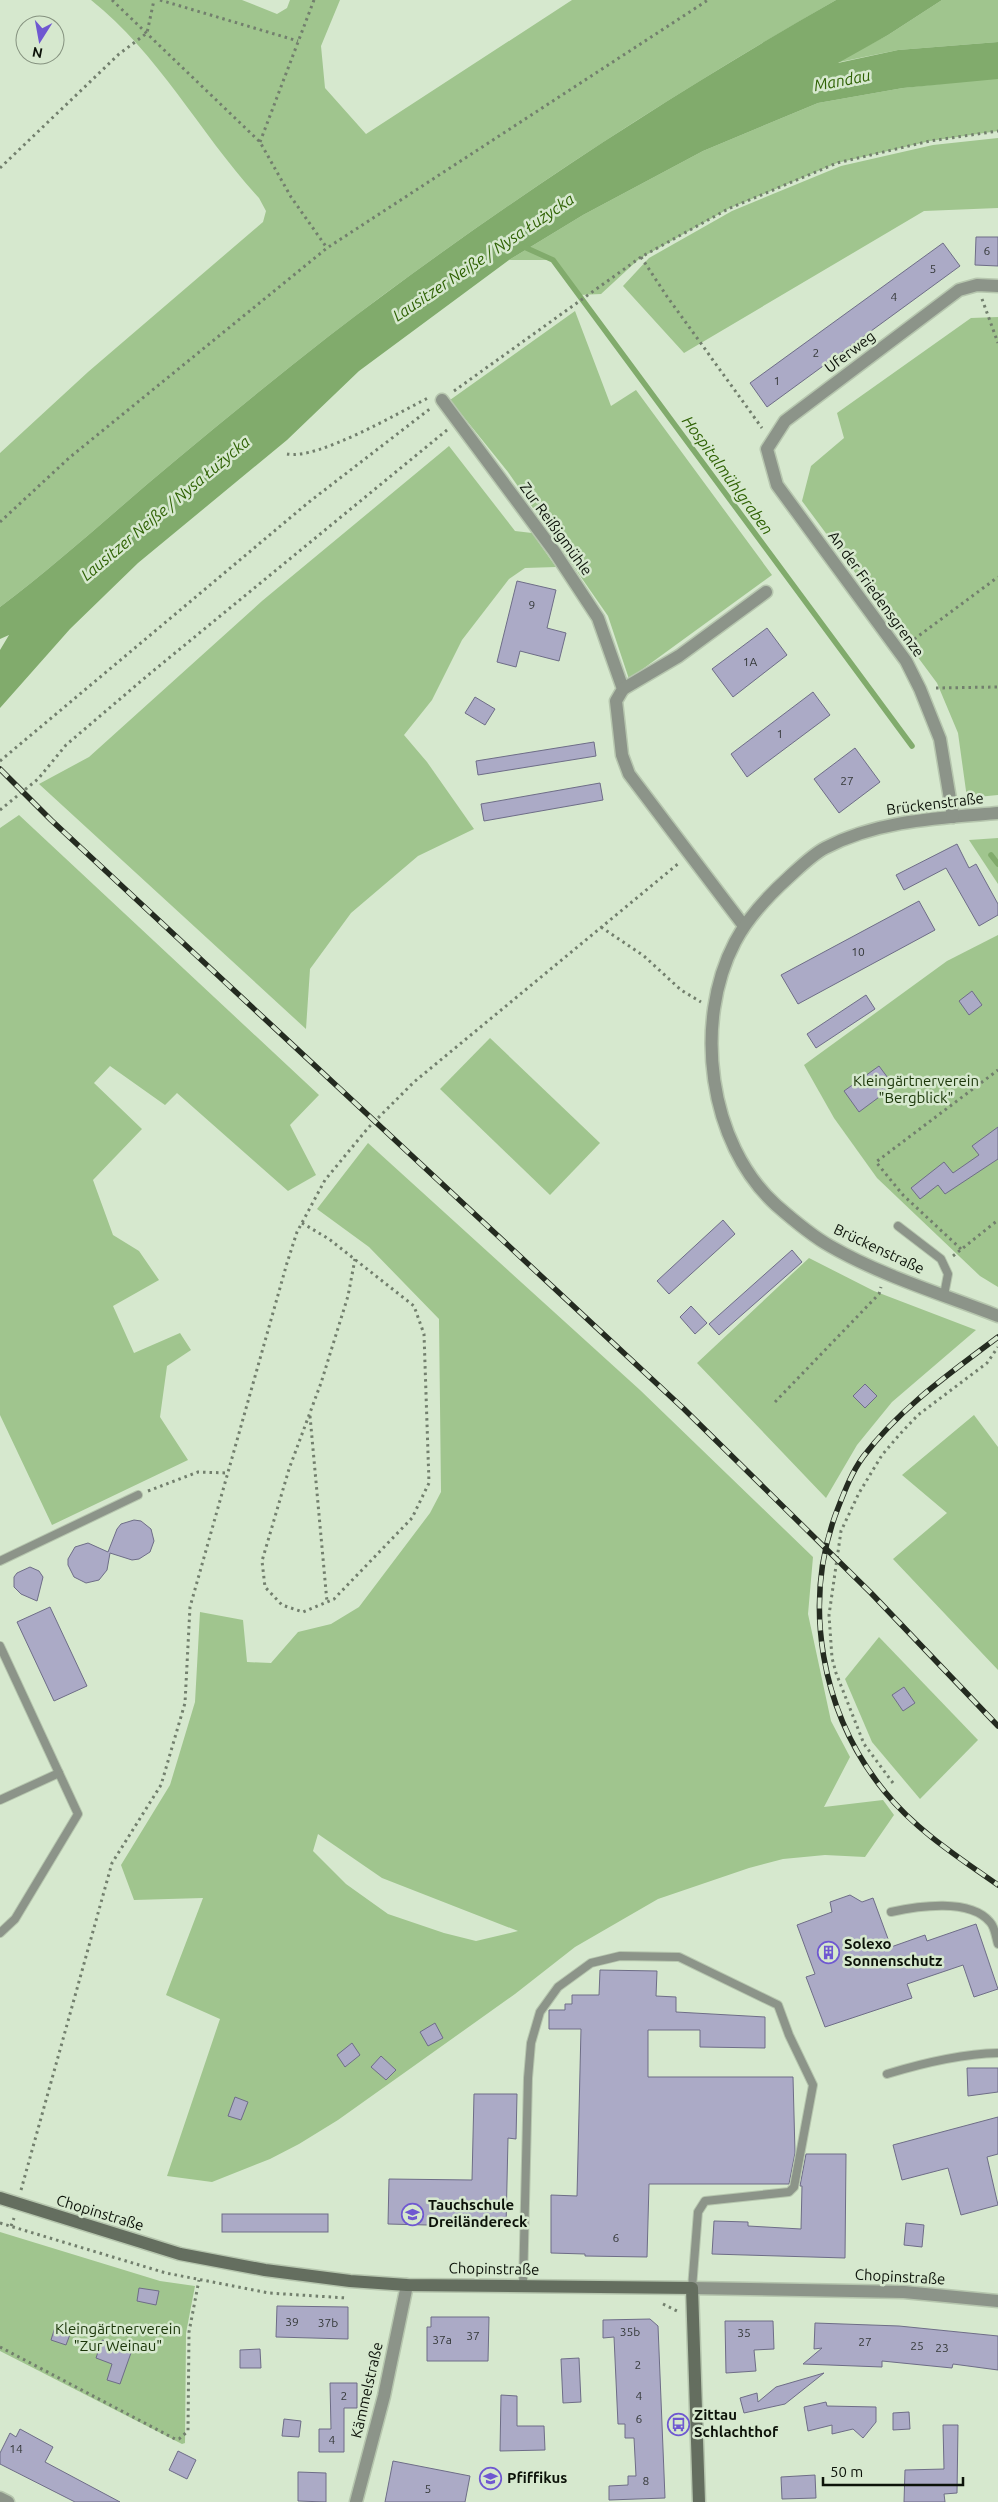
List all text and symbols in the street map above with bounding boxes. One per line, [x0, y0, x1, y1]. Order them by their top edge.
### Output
north arrow [15, 15, 65, 65]
text: N [31, 44, 44, 62]
water label: Mandau [812, 66, 872, 94]
water label: Lausitzer Neiße / Nysa Łużycka [389, 189, 577, 324]
house number: 6 [984, 244, 991, 257]
house number: 5 [930, 262, 936, 275]
house number: 4 [891, 290, 898, 303]
street label: Uferweg [821, 327, 878, 376]
house number: 2 [813, 346, 819, 359]
house number: 1 [774, 374, 780, 387]
water label: Hospitalmühlgraben [679, 412, 777, 538]
water label: Lausitzer Neiße / Nysa Łużycka [77, 432, 253, 584]
street label: Zur Reißigmühle [517, 479, 596, 579]
street label: An der Friedensgrenze [825, 527, 928, 660]
house number: 9 [529, 598, 535, 611]
house number: 1A [743, 655, 757, 668]
house number: 1 [777, 727, 783, 740]
house number: 27 [840, 774, 854, 787]
street label: Brückenstraße [885, 789, 985, 818]
house number: 10 [851, 945, 865, 958]
park label: Kleingärtnerverein "Bergblick" [853, 1072, 979, 1106]
street label: Brückenstraße [831, 1220, 927, 1277]
place label: Solexo Sonnenschutz [844, 1935, 942, 1969]
building icon: Solexo Sonnenschutz [816, 1941, 840, 1965]
street label: Chopinstraße [54, 2191, 146, 2234]
place label: Tauchschule Dreiländereck [428, 2196, 528, 2230]
school or university icon: Tauchschule Dreiländereck [400, 2202, 424, 2226]
house number: 6 [613, 2231, 620, 2244]
street label: Chopinstraße [449, 2259, 539, 2278]
street label: Chopinstraße [854, 2266, 946, 2287]
house number: 39 [285, 2315, 299, 2328]
house number: 37b [318, 2316, 338, 2329]
park label: Kleingärtnerverein "Zur Weinau" [55, 2320, 181, 2354]
house number: 35b [620, 2325, 640, 2338]
house number: 35 [737, 2326, 751, 2339]
house number: 37 [466, 2329, 480, 2342]
house number: 37a [432, 2333, 452, 2346]
house number: 27 [858, 2335, 872, 2348]
house number: 25 [910, 2339, 924, 2352]
street label: Kämmelstraße [347, 2340, 386, 2440]
house number: 23 [935, 2341, 949, 2354]
house number: 2 [635, 2358, 641, 2371]
house number: 2 [341, 2389, 347, 2402]
house number: 4 [636, 2389, 643, 2402]
place label: Zittau Schlachthof [694, 2406, 779, 2440]
house number: 6 [636, 2412, 643, 2425]
bus stop icon: Zittau Schlachthof [666, 2412, 690, 2436]
house number: 4 [329, 2433, 336, 2446]
house number: 14 [9, 2442, 23, 2455]
scale bar [823, 2454, 963, 2486]
text: 50 m [830, 2463, 863, 2480]
school or university icon: Pfiffikus [479, 2466, 503, 2490]
place label: Pfiffikus [507, 2469, 567, 2486]
house number: 8 [643, 2474, 650, 2487]
house number: 5 [425, 2482, 431, 2495]

